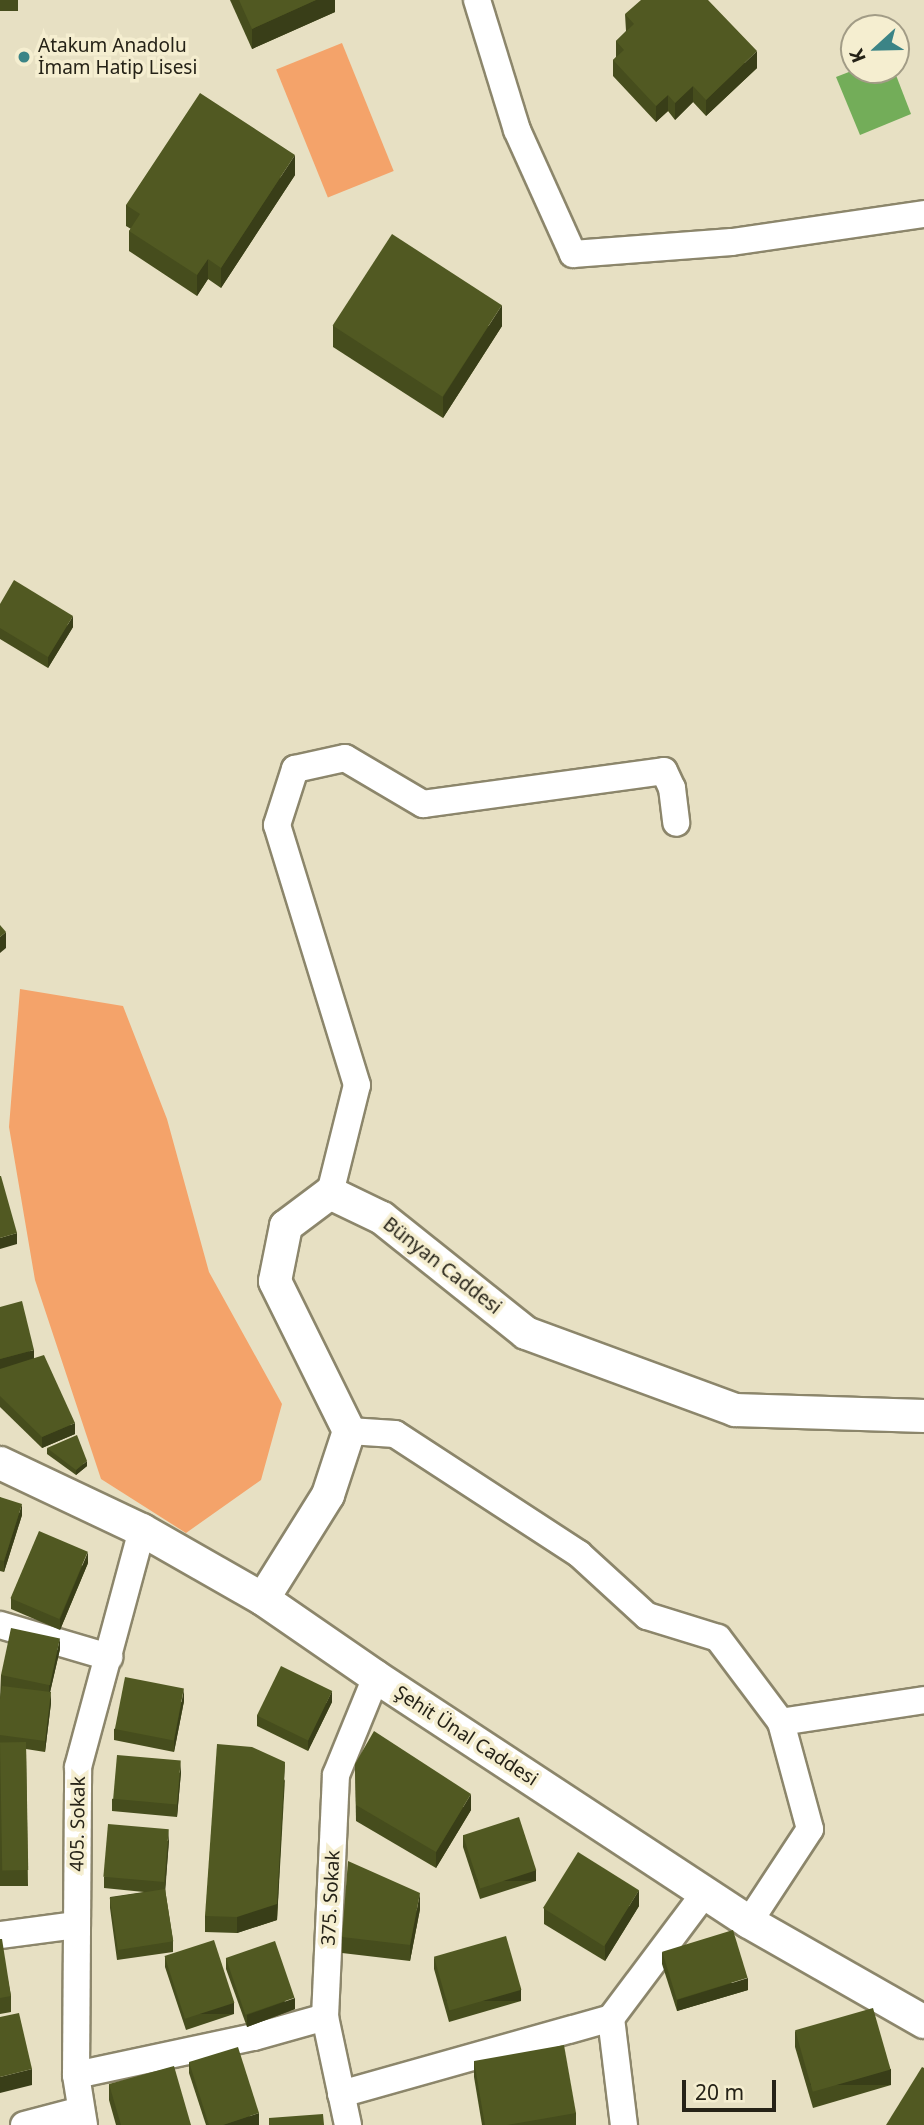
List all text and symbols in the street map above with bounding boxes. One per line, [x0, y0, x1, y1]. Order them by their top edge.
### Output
north arrow [840, 14, 910, 84]
place label: Atakum Anadolu İmam Hatip Lisesi [38, 35, 197, 79]
text: K [843, 45, 872, 67]
marker: Atakum Anadolu İmam Hatip Lisesi [16, 49, 32, 65]
street label: Bünyan Caddesi [378, 1213, 506, 1319]
street label: Şehit Ünal Caddesi [390, 1681, 542, 1791]
street label: 405. Sokak [66, 1776, 90, 1872]
street label: 375. Sokak [317, 1850, 345, 1946]
scale bar [686, 2066, 780, 2110]
text: 20 m [695, 2078, 744, 2106]

